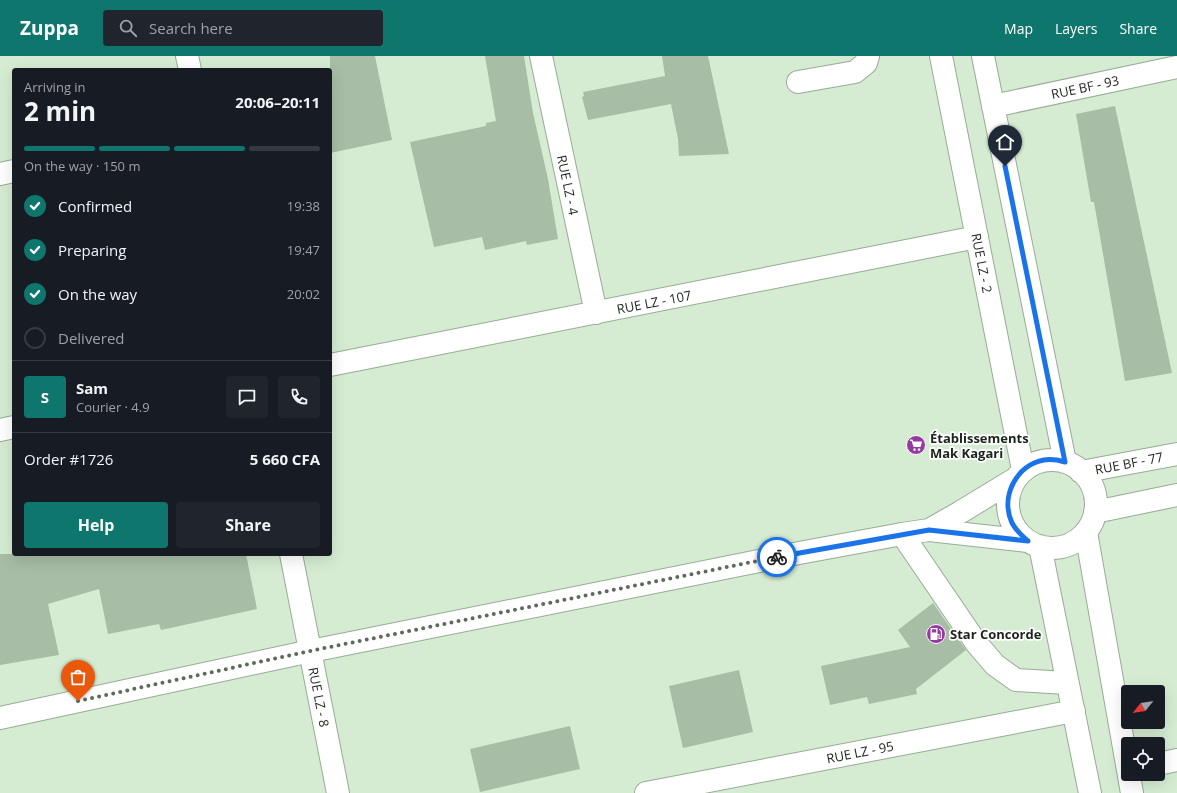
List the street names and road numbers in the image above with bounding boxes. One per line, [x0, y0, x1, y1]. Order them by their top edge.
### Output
street label: RUE BF - 93 [1049, 71, 1121, 103]
street label: RUE LZ - 4 [553, 153, 583, 217]
street label: RUE LZ - 2 [967, 231, 997, 295]
street label: RUE LZ - 107 [615, 286, 693, 318]
street label: RUE BF - 77 [1093, 448, 1165, 478]
street label: RUE LZ - 8 [304, 665, 334, 729]
street label: RUE LZ - 95 [825, 737, 895, 767]

